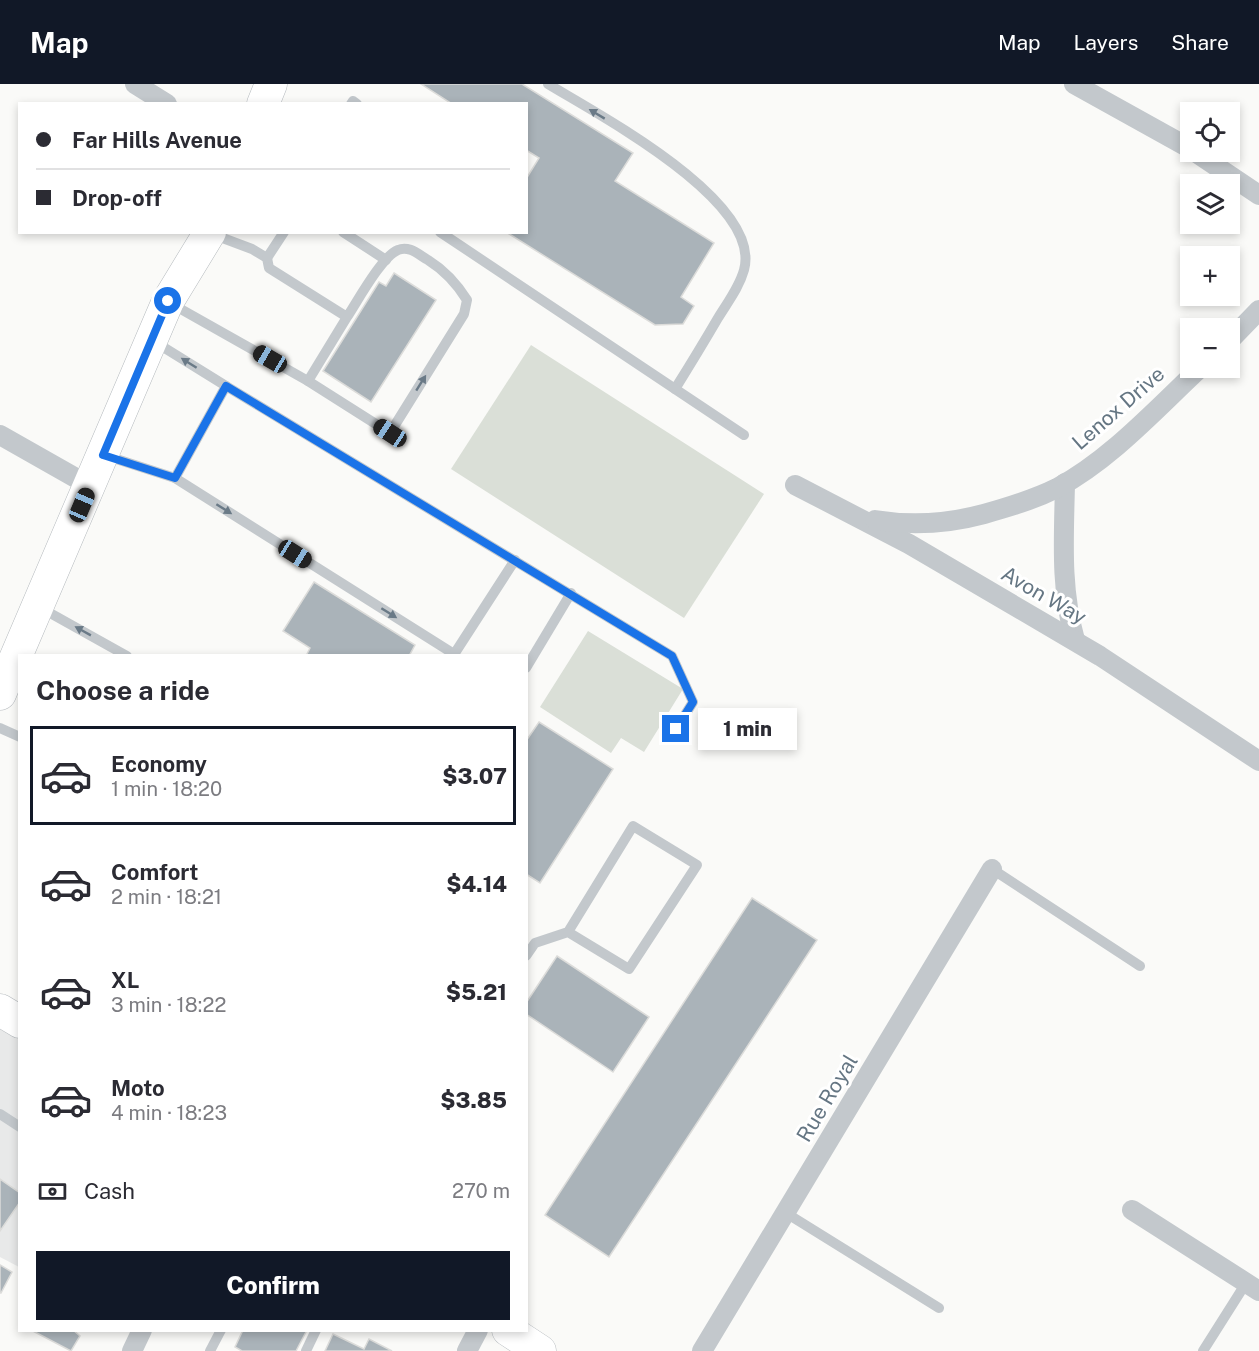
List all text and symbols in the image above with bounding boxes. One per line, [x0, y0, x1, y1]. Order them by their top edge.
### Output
text: Map [30, 26, 89, 59]
text: Map [998, 30, 1041, 55]
text: Layers [1074, 30, 1138, 55]
text: Share [1171, 30, 1229, 55]
map controls [1180, 102, 1240, 378]
button: locate [1180, 102, 1240, 162]
one-way arrow [588, 109, 605, 119]
text: Far Hills Avenue [72, 127, 242, 153]
button: layers [1180, 174, 1240, 234]
text: Drop-off [72, 185, 162, 211]
button: + [1180, 246, 1240, 306]
route start [154, 287, 181, 314]
button: − [1180, 318, 1240, 378]
car [250, 342, 290, 376]
one-way arrow [181, 357, 197, 368]
street label: Lenox Drive [1067, 361, 1169, 455]
one-way arrow [416, 375, 427, 391]
car [370, 416, 410, 450]
car [67, 485, 97, 525]
one-way arrow [216, 504, 232, 515]
car [275, 537, 315, 571]
street label: Avon Way [997, 561, 1091, 629]
one-way arrow [381, 608, 397, 619]
one-way arrow [74, 626, 91, 636]
text: Choose a ride [36, 674, 210, 706]
callout: 1 min [697, 708, 796, 750]
route end [662, 715, 689, 742]
text: 1 min [723, 717, 772, 741]
icon: car [39, 749, 93, 803]
text: Economy [111, 751, 207, 777]
text: $3.07 [442, 763, 507, 789]
text: 1 min · 18:20 [111, 777, 222, 801]
icon: car [39, 857, 93, 911]
text: Comfort [111, 859, 198, 885]
text: $4.14 [446, 871, 507, 897]
text: 2 min · 18:21 [111, 885, 222, 909]
icon: car [39, 965, 93, 1019]
text: XL [111, 967, 139, 993]
text: $5.21 [446, 979, 507, 1005]
text: 3 min · 18:22 [111, 993, 226, 1017]
street label: Rue Royal [791, 1050, 863, 1146]
icon: car [39, 1073, 93, 1127]
text: Moto [111, 1075, 165, 1101]
text: $3.85 [440, 1087, 507, 1113]
text: 4 min · 18:23 [111, 1101, 227, 1125]
icon: cash [36, 1175, 69, 1208]
text: Cash [84, 1178, 135, 1204]
text: 270 m [452, 1179, 510, 1203]
button: Confirm [36, 1251, 510, 1320]

